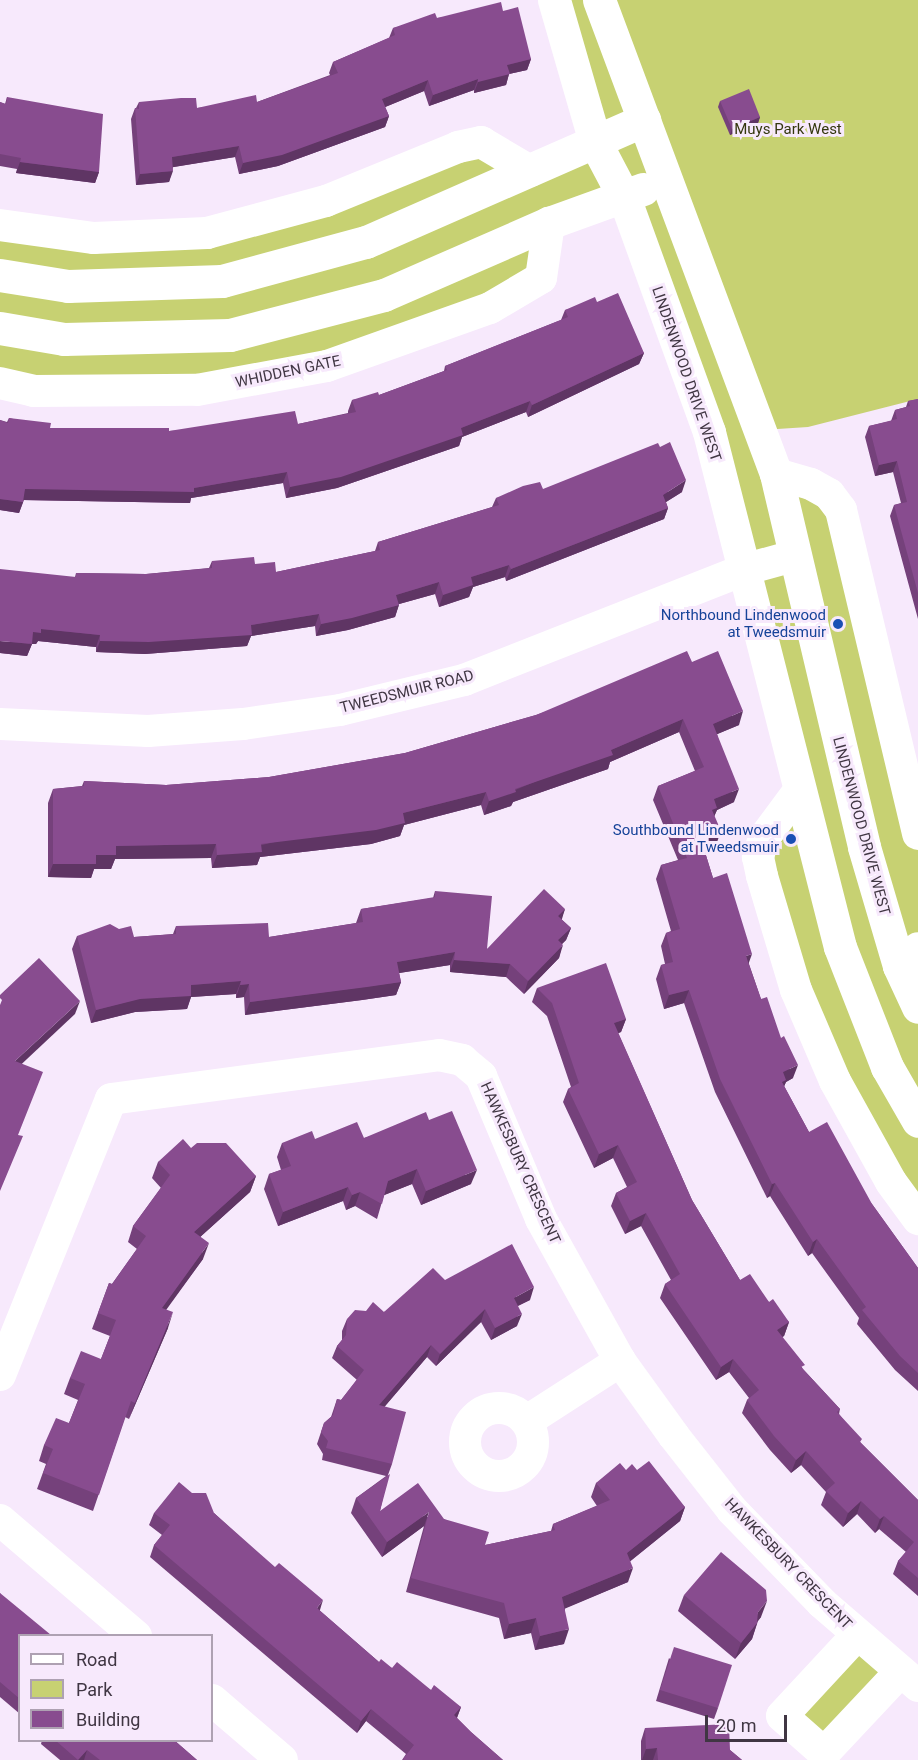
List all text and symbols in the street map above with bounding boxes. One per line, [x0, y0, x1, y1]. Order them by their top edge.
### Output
park label: Muys Park West [734, 121, 842, 139]
street label: LINDENWOOD DRIVE WEST [648, 284, 724, 464]
street label: WHIDDEN GATE [234, 352, 342, 392]
place label: Northbound Lindenwood at Tweedsmuir [661, 606, 826, 641]
marker: Northbound Lindenwood at Tweedsmuir [831, 617, 845, 631]
street label: TWEEDSMUIR ROAD [338, 667, 476, 717]
street label: LINDENWOOD DRIVE WEST [828, 735, 894, 917]
place label: Southbound Lindenwood at Tweedsmuir [613, 821, 779, 856]
marker: Southbound Lindenwood at Tweedsmuir [784, 832, 798, 846]
street label: HAWKESBURY CRESCENT [476, 1079, 564, 1247]
street label: HAWKESBURY CRESCENT [721, 1495, 855, 1633]
legend [18, 1634, 213, 1742]
text: Road [76, 1649, 117, 1670]
text: Park [76, 1679, 112, 1700]
scale bar [708, 1703, 790, 1741]
text: Building [76, 1709, 140, 1730]
text: 20 m [716, 1715, 756, 1736]

